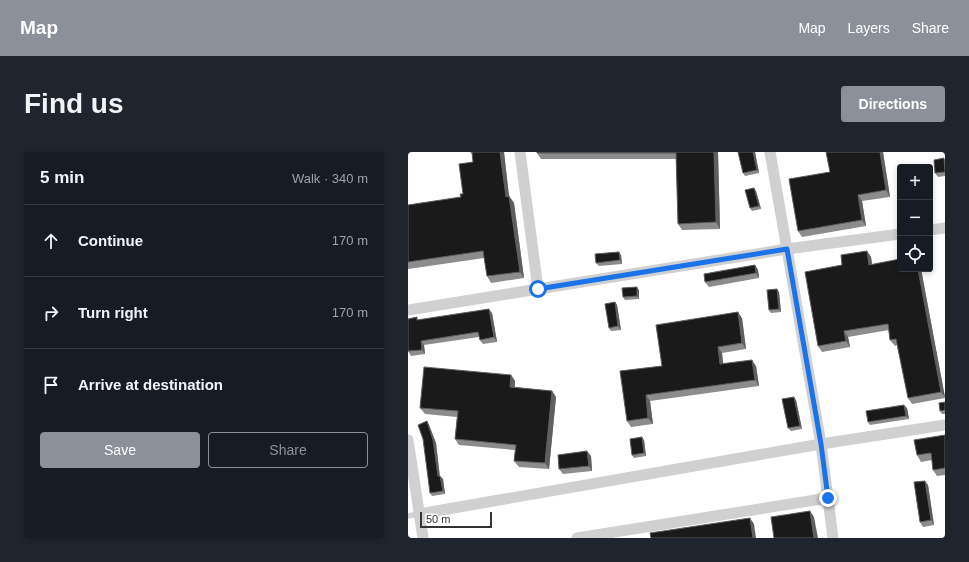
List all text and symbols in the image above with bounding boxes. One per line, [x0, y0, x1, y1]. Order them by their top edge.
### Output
text: Map [20, 17, 58, 38]
text: Map [798, 20, 826, 36]
text: Layers [848, 20, 890, 36]
text: Share [912, 20, 949, 36]
button: Directions [841, 86, 945, 122]
text: Find us [24, 88, 124, 119]
map controls [897, 164, 933, 272]
button: + [897, 164, 933, 200]
text: 5 min [40, 168, 84, 187]
text: Walk · 340 m [292, 171, 368, 186]
button: − [897, 200, 933, 236]
icon: ahead [40, 230, 62, 252]
text: Continue [78, 232, 143, 249]
text: 170 m [332, 233, 368, 248]
button: locate [897, 236, 933, 272]
route start [529, 280, 547, 298]
icon: right [40, 302, 62, 324]
text: Turn right [78, 304, 148, 321]
text: 170 m [332, 305, 368, 320]
icon: arrive [40, 374, 62, 396]
text: Arrive at destination [78, 376, 223, 393]
button: Save [40, 432, 200, 468]
button: Share [208, 432, 368, 468]
route end [819, 489, 837, 507]
scale bar [420, 510, 492, 529]
text: 50 m [426, 513, 450, 525]

